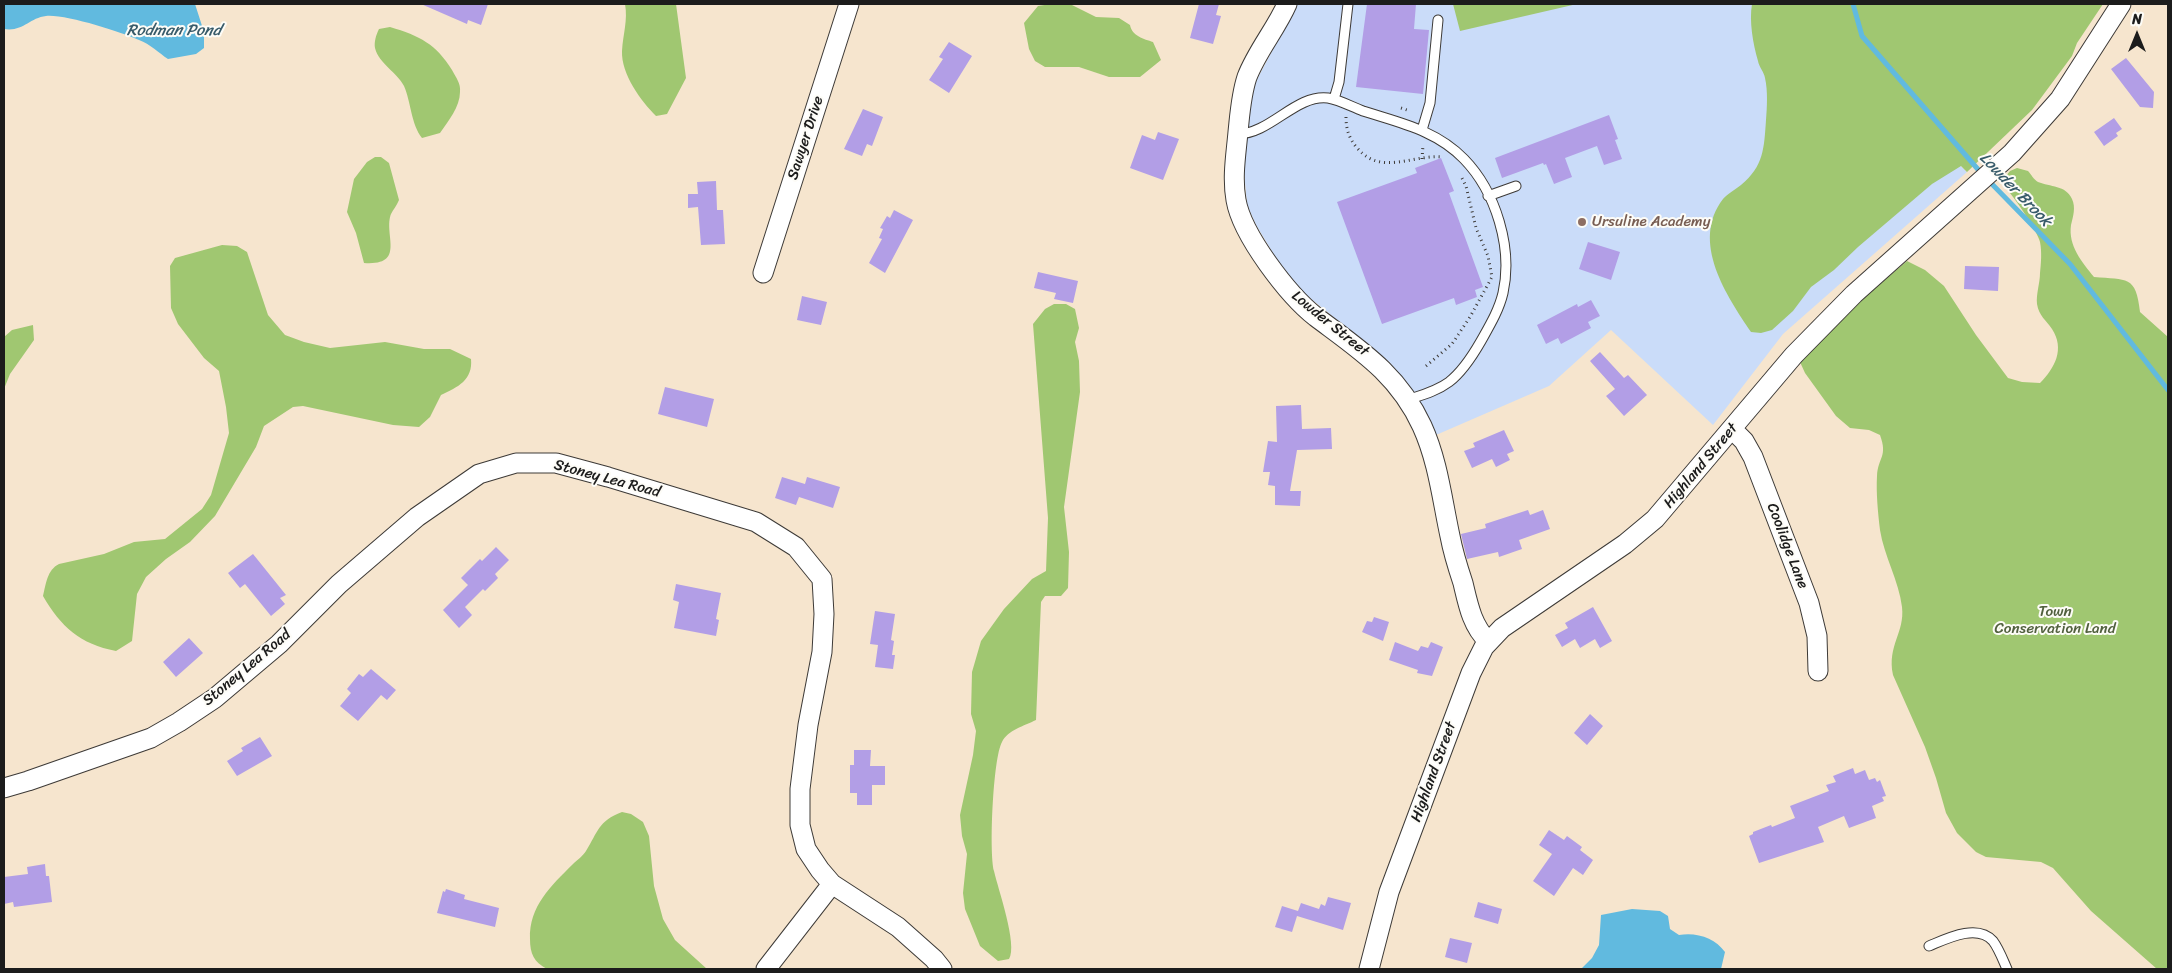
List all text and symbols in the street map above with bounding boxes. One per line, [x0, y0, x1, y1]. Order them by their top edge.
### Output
text: N [2132, 7, 2142, 32]
north arrow [2112, 10, 2162, 60]
water label: Rodman Pond [127, 21, 221, 41]
street label: Sawyer Drive [784, 94, 828, 182]
water label: Lowder Brook [1975, 149, 2055, 231]
place label: Ursuline Academy [1592, 213, 1710, 231]
marker: Ursuline Academy [1576, 216, 1588, 228]
street label: Lowder Street [1288, 287, 1372, 361]
street label: Highland Street [1660, 420, 1742, 512]
street label: Stoney Lea Road [552, 456, 662, 502]
street label: Coolidge Lane [1762, 501, 1812, 591]
park label: Town Conservation Land [1994, 603, 2116, 638]
street label: Stoney Lea Road [199, 626, 295, 710]
street label: Highland Street [1408, 719, 1460, 825]

